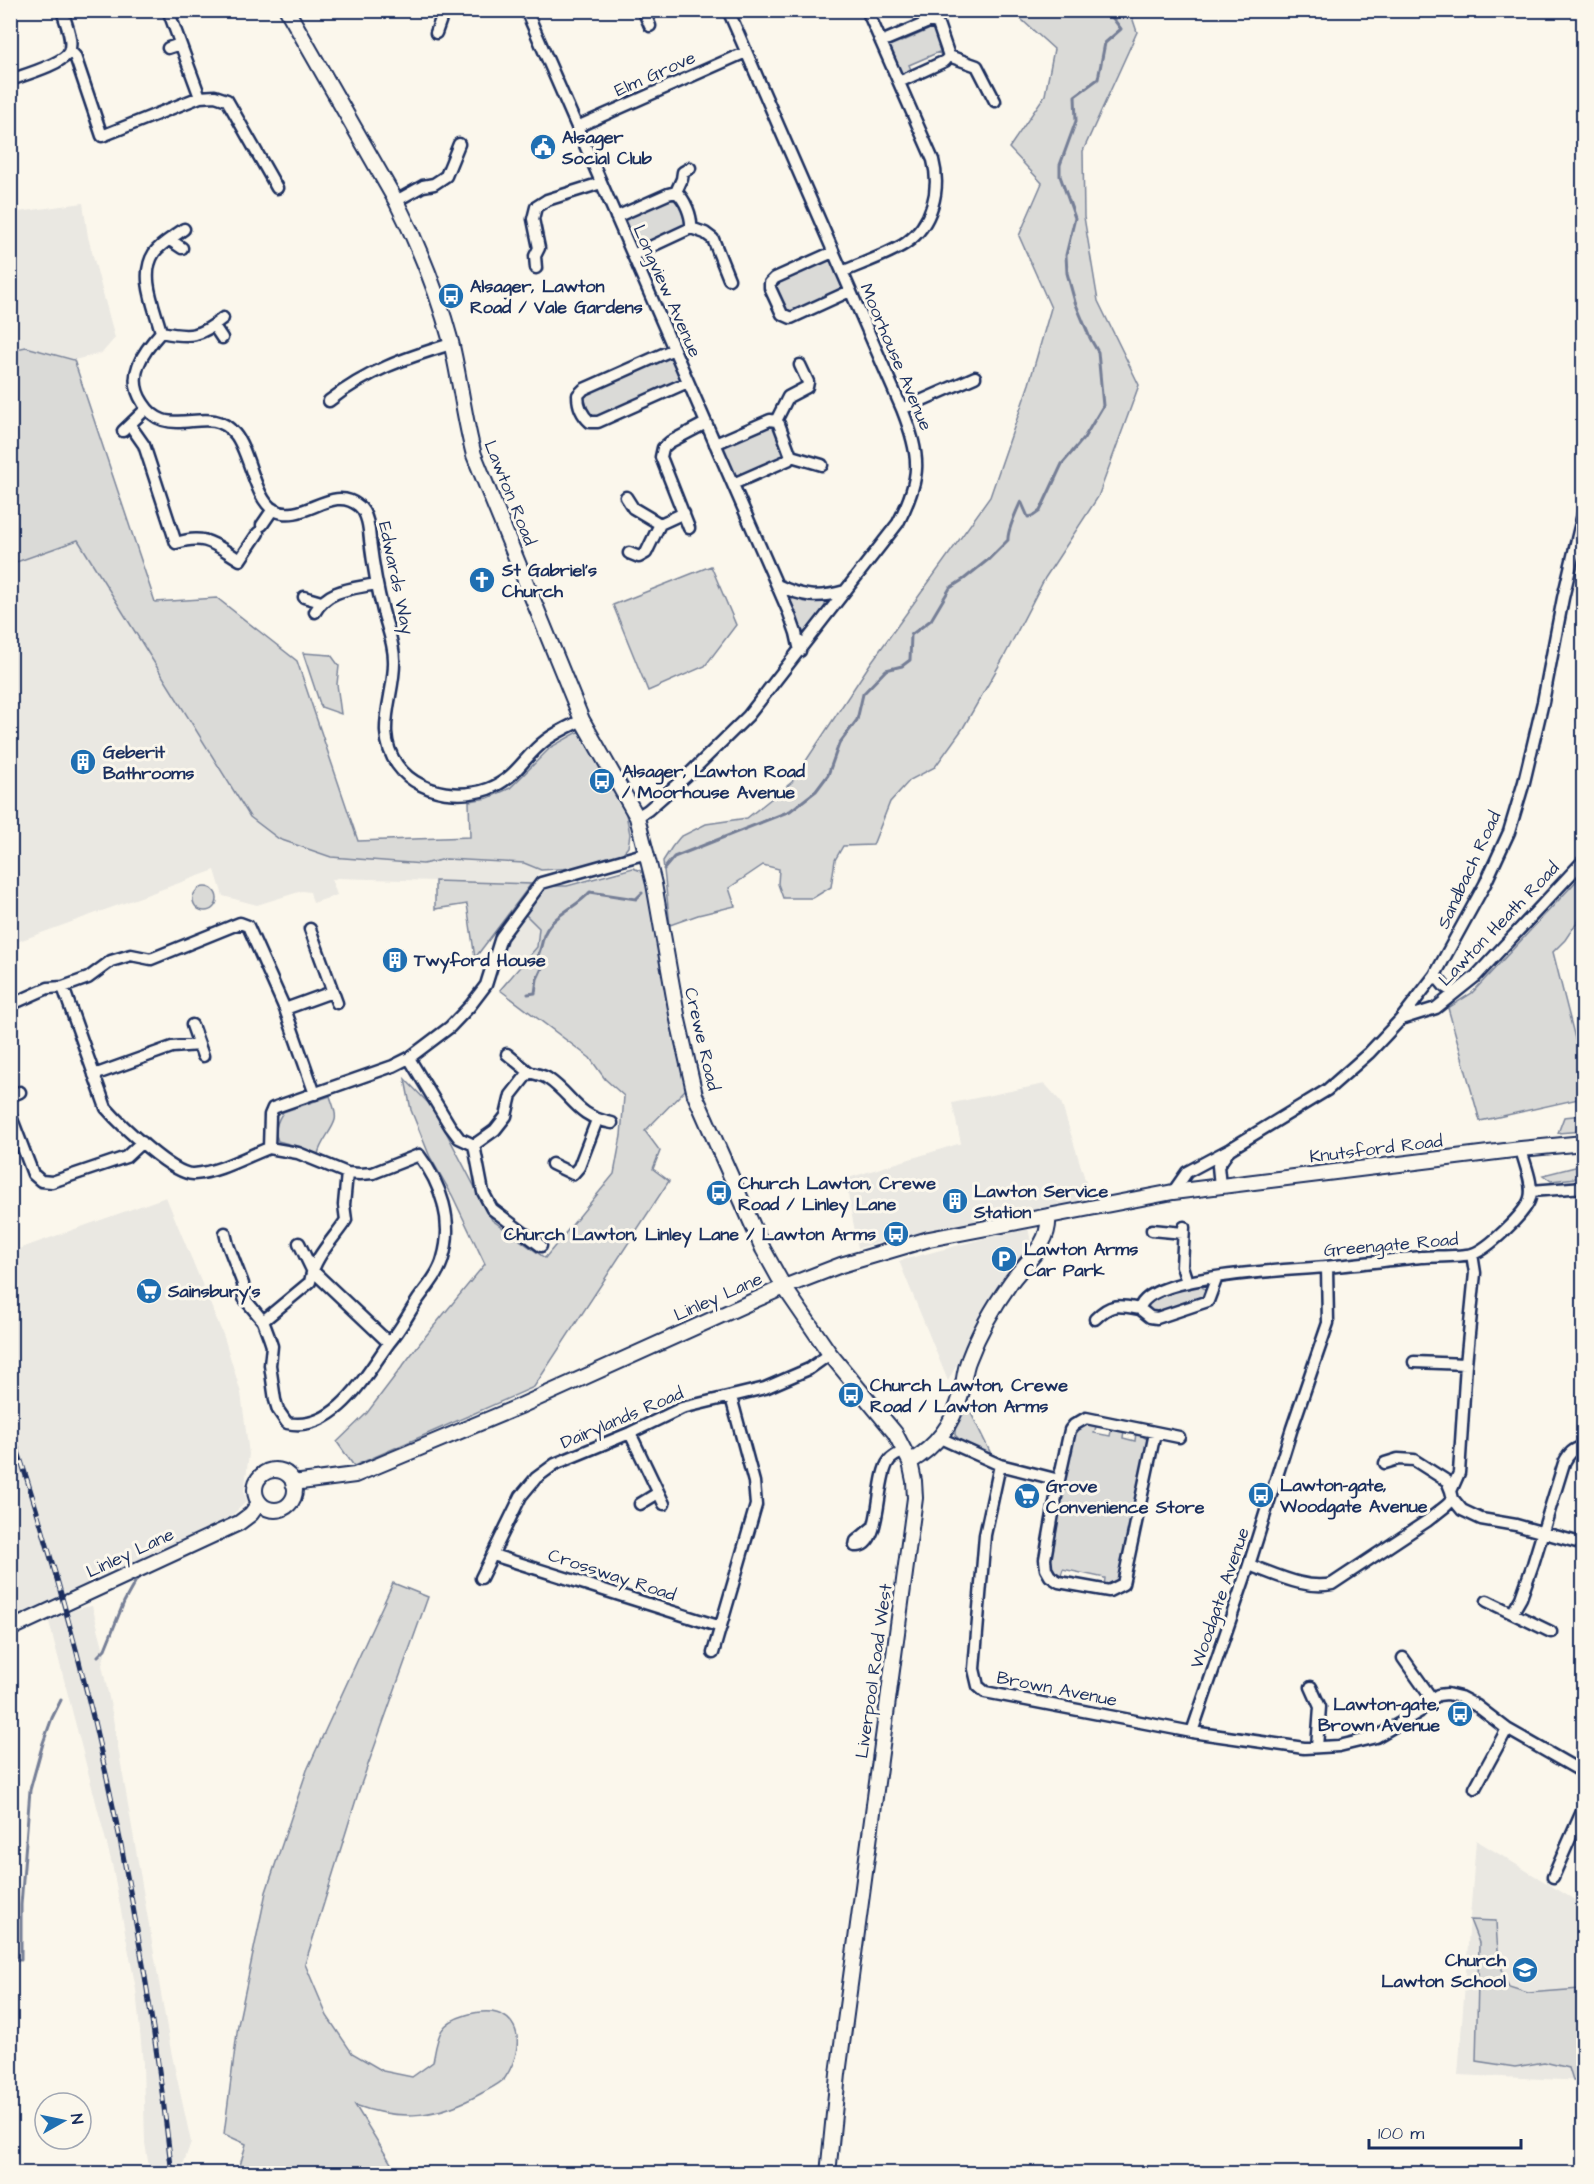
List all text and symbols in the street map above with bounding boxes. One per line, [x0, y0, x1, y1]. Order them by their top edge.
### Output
street label: Elm Grove [610, 45, 700, 103]
place label: Alsager Social Club [561, 125, 653, 171]
public building icon: Alsager Social Club [528, 132, 558, 162]
street label: Longview Avenue [626, 221, 708, 362]
place label: Alsager, Lawton Road / Vale Gardens [470, 274, 643, 320]
street label: Moorhouse Avenue [854, 280, 938, 435]
bus stop icon: Alsager, Lawton Road / Vale Gardens [436, 281, 466, 311]
street label: Lawton Road [478, 437, 542, 549]
street label: Edwards Way [371, 519, 420, 637]
place label: St Gabriel's Church [501, 558, 597, 604]
church icon: St Gabriel's Church [467, 565, 497, 595]
place label: Geberit Bathrooms [103, 740, 194, 786]
building icon: Geberit Bathrooms [68, 747, 98, 777]
place label: Alsager, Lawton Road / Moorhouse Avenue [622, 759, 806, 805]
bus stop icon: Alsager, Lawton Road / Moorhouse Avenue [587, 766, 617, 796]
street label: Sandbach Road [1431, 807, 1507, 933]
street label: Lawton Heath Road [1433, 856, 1565, 992]
building icon: Twyford House [380, 945, 410, 975]
place label: Twyford House [413, 948, 546, 974]
street label: Crewe Road [678, 985, 726, 1093]
street label: Knutsford Road [1308, 1128, 1444, 1170]
place label: Church Lawton, Crewe Road / Linley Lane [738, 1171, 936, 1218]
bus stop icon: Church Lawton, Crewe Road / Linley Lane [704, 1178, 734, 1208]
place label: Lawton Service Station [973, 1179, 1108, 1225]
building icon: Lawton Service Station [940, 1186, 970, 1216]
bus stop icon: Church Lawton, Linley Lane / Lawton Arms [881, 1219, 911, 1249]
place label: Church Lawton, Linley Lane / Lawton Arms [504, 1222, 876, 1248]
street label: Greengate Road [1323, 1227, 1459, 1264]
place label: Lawton Arms Car Park [1024, 1237, 1138, 1283]
parking icon: Lawton Arms Car Park [989, 1244, 1019, 1274]
street label: Linley Lane [670, 1266, 767, 1328]
supermarket icon: Sainsbury's [134, 1276, 164, 1306]
place label: Sainsbury's [167, 1279, 261, 1305]
place label: Church Lawton, Crewe Road / Lawton Arms [870, 1373, 1068, 1419]
bus stop icon: Church Lawton, Crewe Road / Lawton Arms [836, 1380, 866, 1410]
street label: Dairylands Road [557, 1381, 688, 1456]
place label: Lawton-gate, Woodgate Avenue [1279, 1473, 1428, 1520]
place label: Grove Convenience Store [1046, 1474, 1205, 1520]
bus stop icon: Lawton-gate, Woodgate Avenue [1246, 1480, 1276, 1510]
supermarket icon: Grove Convenience Store [1012, 1481, 1042, 1511]
street label: Linley Lane [82, 1522, 179, 1585]
street label: Woodgate Avenue [1184, 1524, 1257, 1672]
street label: Crossway Road [545, 1543, 679, 1608]
street label: Liverpool Road West [849, 1581, 899, 1760]
street label: Brown Avenue [995, 1665, 1120, 1713]
place label: Lawton-gate, Brown Avenue [1318, 1692, 1440, 1738]
bus stop icon: Lawton-gate, Brown Avenue [1445, 1699, 1475, 1729]
place label: Church Lawton School [1381, 1948, 1507, 1994]
school or university icon: Church Lawton School [1510, 1955, 1540, 1985]
north arrow [33, 2091, 93, 2151]
text: N [65, 2112, 88, 2125]
scale bar [1369, 2112, 1520, 2150]
text: 100 m [1378, 2121, 1424, 2146]

